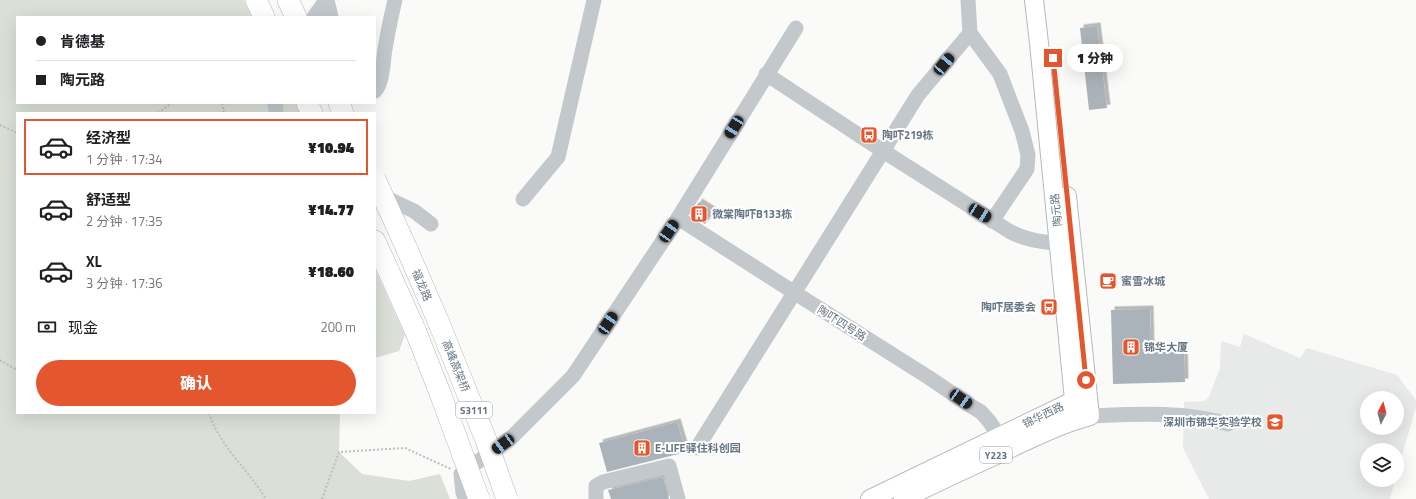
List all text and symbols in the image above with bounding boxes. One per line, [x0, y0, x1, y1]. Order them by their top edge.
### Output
text: 肯德基 [60, 30, 105, 53]
callout: 1 分钟 [1067, 44, 1123, 72]
text: 1 分钟 [1077, 48, 1113, 68]
route end [1044, 49, 1062, 67]
car [932, 51, 956, 77]
text: 陶元路 [60, 68, 105, 91]
car [723, 114, 745, 140]
bus stop icon: 陶吓219栋 [859, 125, 879, 145]
text: 经济型 [86, 126, 131, 149]
place label: 陶吓219栋 [882, 127, 933, 143]
icon: car [38, 129, 74, 165]
text: ¥10.94 [308, 136, 354, 159]
text: 1 分钟 · 17:34 [86, 149, 163, 169]
text: 舒适型 [86, 188, 131, 211]
icon: car [38, 191, 74, 227]
street label: 陶元路 [1046, 193, 1066, 227]
text: ¥14.77 [308, 198, 354, 221]
car [967, 202, 993, 224]
building icon: 微棠陶吓B133栋 [689, 204, 709, 224]
place label: 微棠陶吓B133栋 [712, 206, 792, 222]
text: 2 分钟 · 17:35 [86, 211, 163, 231]
car [657, 218, 681, 244]
text: XL [86, 250, 102, 273]
icon: car [38, 253, 74, 289]
text: ¥18.60 [308, 260, 354, 283]
street label: 福龙路 [408, 267, 436, 303]
cafe icon: 蜜雪冰城 [1098, 271, 1118, 291]
text: 3 分钟 · 17:36 [86, 273, 163, 293]
place label: 蜜雪冰城 [1121, 273, 1166, 289]
bus stop icon: 陶吓居委会 [1039, 297, 1059, 317]
place label: 陶吓居委会 [981, 299, 1036, 315]
street label: 陶吓四号路 [814, 302, 870, 344]
car [596, 310, 620, 336]
icon: cash [36, 316, 58, 338]
text: 现金 [68, 316, 98, 339]
text: 200 m [320, 317, 356, 337]
building icon: 锦华大厦 [1121, 337, 1141, 357]
street label: 高峰高架桥 [438, 338, 474, 394]
place label: 锦华大厦 [1144, 339, 1188, 355]
button: 确认 [36, 360, 356, 406]
route start [1077, 371, 1095, 389]
car [948, 387, 974, 411]
north arrow [1360, 391, 1404, 435]
map controls [1360, 391, 1404, 487]
street label: 锦华西路 [1020, 398, 1066, 432]
road number: S3111 [456, 402, 492, 418]
school or university icon: 深圳市锦华实验学校 [1265, 412, 1285, 432]
place label: 深圳市锦华实验学校 [1163, 414, 1262, 430]
car [490, 432, 516, 456]
building icon: E-LIFE驿住科创园 [632, 438, 652, 458]
place label: E-LIFE驿住科创园 [655, 440, 741, 456]
button: layers [1360, 443, 1404, 487]
road number: Y223 [980, 447, 1012, 463]

